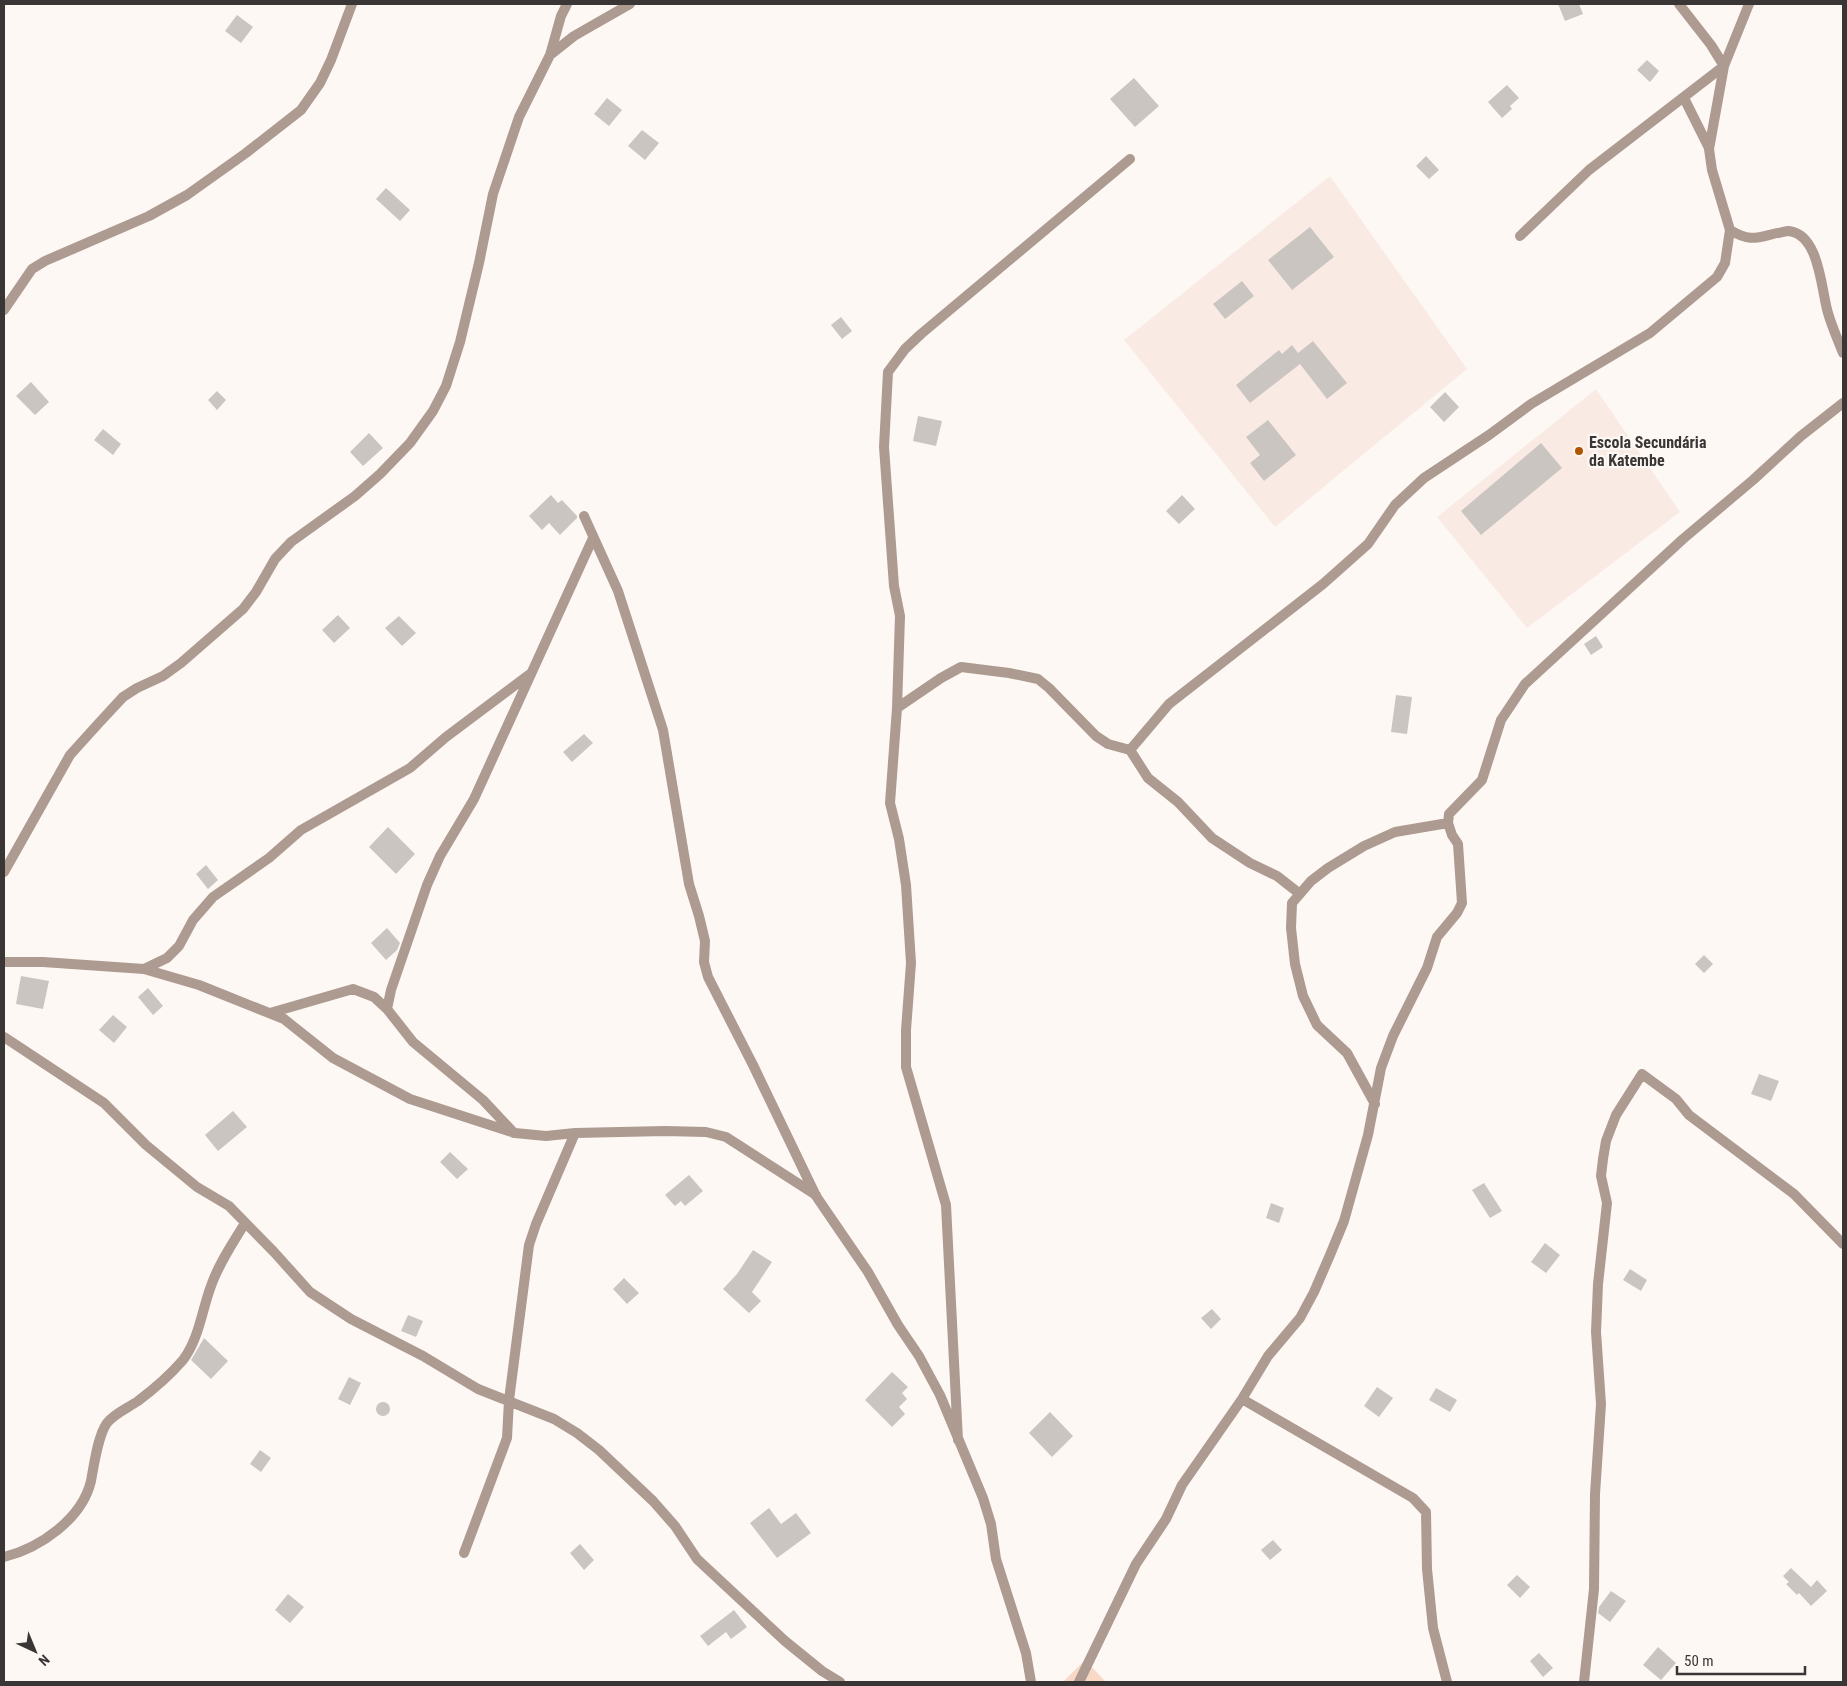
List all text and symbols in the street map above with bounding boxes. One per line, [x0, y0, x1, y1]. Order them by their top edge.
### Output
place label: Escola Secundária da Katembe [1589, 433, 1707, 470]
marker: Escola Secundária da Katembe [1573, 445, 1585, 457]
north arrow [10, 1626, 60, 1676]
scale bar [1677, 1644, 1804, 1676]
text: N [35, 1652, 53, 1669]
text: 50 m [1684, 1652, 1714, 1670]

